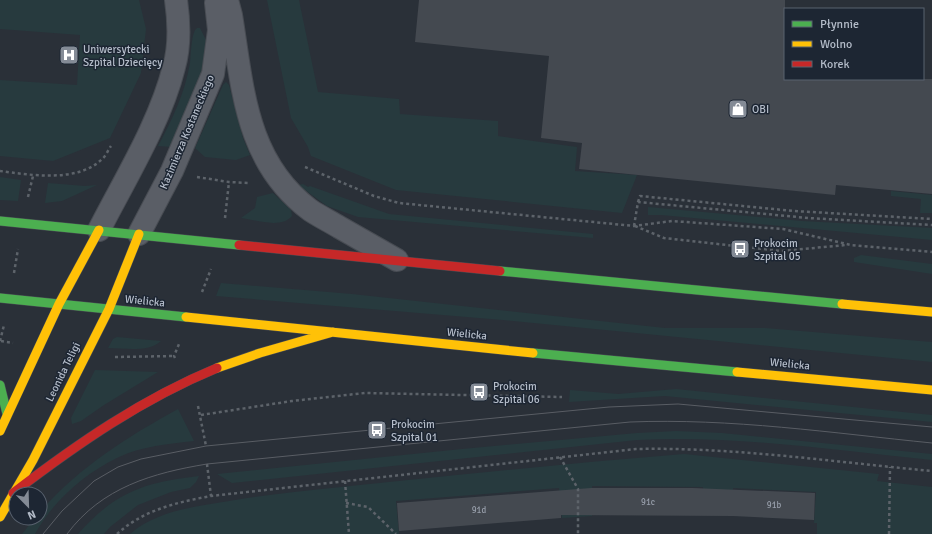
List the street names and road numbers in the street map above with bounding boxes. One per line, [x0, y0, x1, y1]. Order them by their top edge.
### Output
street label: Kazimierza Kostaneckiego [157, 73, 217, 191]
street label: Wielicka [124, 292, 166, 310]
street label: Wielicka [446, 325, 488, 343]
street label: Leonida Teligi [43, 340, 83, 404]
street label: Wielicka [769, 355, 811, 373]

